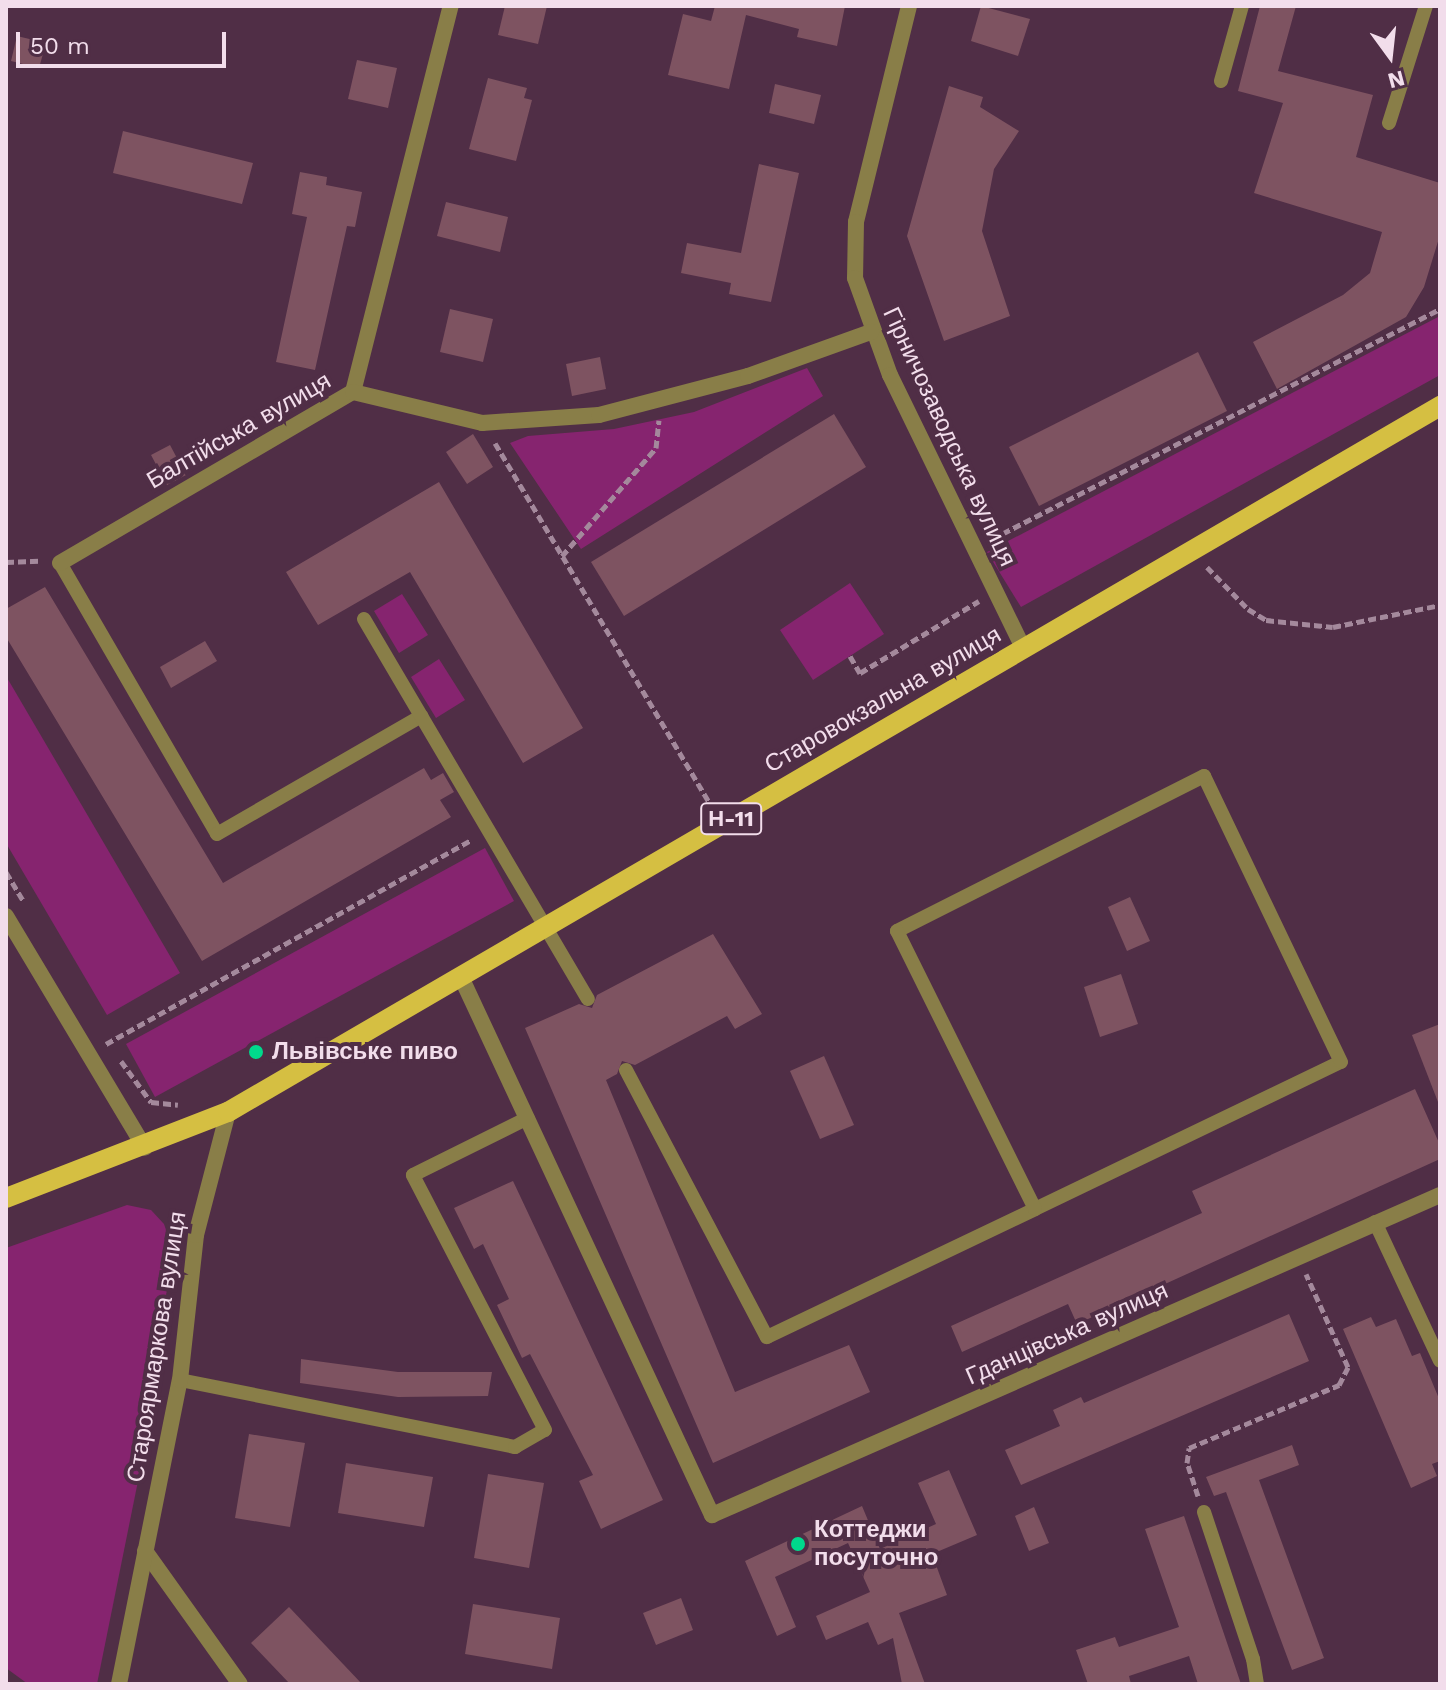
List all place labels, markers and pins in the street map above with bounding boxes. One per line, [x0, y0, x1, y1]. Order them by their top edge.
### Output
place label: Львівське пиво [272, 1038, 458, 1066]
marker: Львівське пиво [247, 1043, 265, 1061]
place label: Коттеджи посуточно [814, 1516, 938, 1572]
marker: Коттеджи посуточно [789, 1535, 807, 1553]

